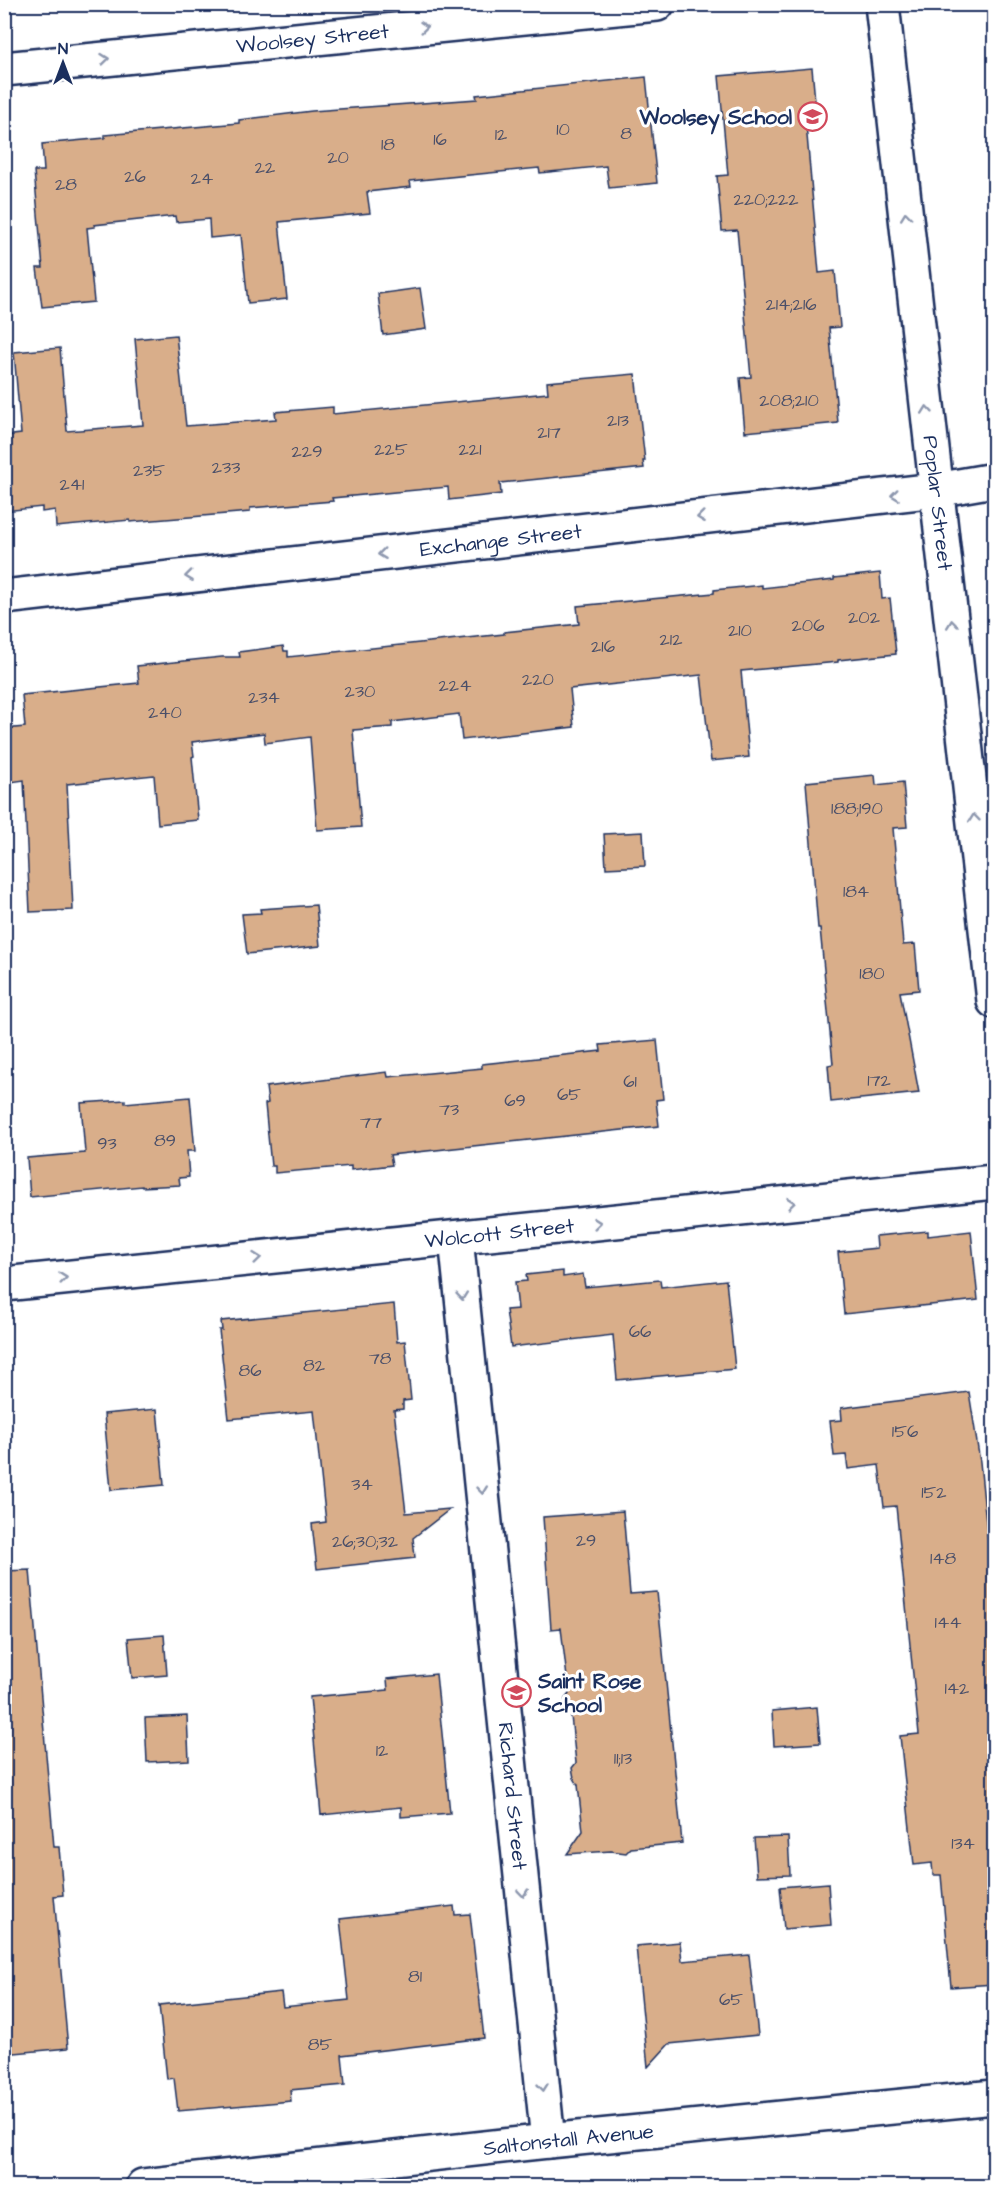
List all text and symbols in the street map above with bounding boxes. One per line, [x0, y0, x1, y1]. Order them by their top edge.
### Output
street label: Woolsey Street [235, 17, 391, 61]
one-way arrow [419, 21, 429, 34]
north arrow [33, 33, 93, 93]
text: N [58, 38, 68, 60]
one-way arrow [100, 53, 109, 66]
school or university icon: Woolsey School [797, 101, 829, 133]
place label: Woolsey School [638, 103, 793, 135]
house number: 10 [556, 117, 570, 142]
house number: 8 [620, 121, 632, 146]
house number: 12 [495, 122, 508, 147]
house number: 16 [433, 127, 447, 152]
house number: 18 [381, 132, 395, 157]
house number: 20 [327, 145, 349, 170]
house number: 22 [255, 155, 276, 180]
house number: 26 [124, 164, 146, 189]
house number: 24 [191, 166, 213, 191]
house number: 28 [55, 172, 77, 197]
house number: 220;222 [733, 187, 799, 212]
one-way arrow [900, 211, 913, 220]
house number: 214;216 [766, 292, 816, 317]
house number: 208;210 [759, 388, 819, 413]
one-way arrow [922, 405, 934, 414]
house number: 213 [607, 408, 629, 433]
house number: 217 [537, 420, 561, 445]
street label: Poplar Street [916, 434, 960, 572]
house number: 225 [374, 437, 408, 462]
house number: 221 [459, 437, 481, 462]
house number: 229 [292, 439, 322, 464]
house number: 233 [212, 455, 240, 480]
house number: 235 [133, 458, 165, 483]
house number: 241 [60, 472, 84, 497]
one-way arrow [891, 488, 900, 501]
one-way arrow [697, 511, 706, 523]
street label: Exchange Street [418, 517, 584, 564]
one-way arrow [378, 547, 387, 560]
one-way arrow [184, 569, 193, 582]
house number: 202 [848, 605, 881, 630]
house number: 206 [792, 613, 824, 638]
house number: 210 [728, 618, 752, 643]
one-way arrow [946, 620, 958, 629]
house number: 212 [660, 627, 683, 652]
house number: 216 [591, 634, 615, 659]
house number: 220 [522, 667, 554, 692]
house number: 224 [439, 673, 471, 698]
house number: 230 [345, 679, 375, 704]
house number: 234 [248, 685, 280, 710]
house number: 240 [148, 700, 182, 725]
house number: 188;190 [831, 796, 883, 821]
one-way arrow [968, 813, 980, 823]
house number: 184 [843, 879, 869, 904]
house number: 180 [859, 961, 885, 986]
house number: 172 [867, 1068, 892, 1093]
house number: 61 [623, 1069, 637, 1094]
house number: 65 [557, 1082, 581, 1107]
house number: 69 [504, 1088, 526, 1113]
house number: 73 [439, 1097, 459, 1122]
house number: 77 [360, 1110, 382, 1135]
house number: 89 [154, 1128, 176, 1153]
house number: 93 [97, 1131, 117, 1156]
one-way arrow [786, 1197, 795, 1210]
street label: Wolcott Street [423, 1211, 576, 1256]
one-way arrow [592, 1217, 601, 1230]
one-way arrow [252, 1252, 261, 1265]
one-way arrow [58, 1273, 67, 1285]
one-way arrow [455, 1291, 468, 1301]
house number: 66 [629, 1319, 651, 1344]
house number: 78 [369, 1346, 392, 1371]
house number: 82 [303, 1353, 326, 1378]
house number: 86 [239, 1358, 261, 1383]
house number: 156 [892, 1419, 918, 1444]
house number: 34 [351, 1472, 373, 1497]
house number: 152 [921, 1480, 947, 1505]
one-way arrow [475, 1485, 488, 1495]
house number: 29 [576, 1528, 596, 1553]
house number: 26;30;32 [332, 1529, 399, 1554]
house number: 148 [930, 1546, 956, 1571]
house number: 144 [935, 1610, 961, 1635]
place label: Saint Rose School [537, 1667, 642, 1720]
house number: 142 [945, 1676, 970, 1701]
school or university icon: Saint Rose School [501, 1677, 533, 1709]
street label: Richard Street [490, 1721, 534, 1872]
house number: 12 [376, 1738, 389, 1763]
house number: 11;13 [614, 1746, 632, 1771]
house number: 134 [951, 1831, 975, 1856]
one-way arrow [516, 1888, 529, 1897]
house number: 81 [408, 1964, 422, 1989]
house number: 65 [719, 1987, 743, 2012]
house number: 85 [308, 2032, 332, 2057]
one-way arrow [536, 2082, 549, 2091]
street label: Saltonstall Avenue [482, 2117, 655, 2163]

